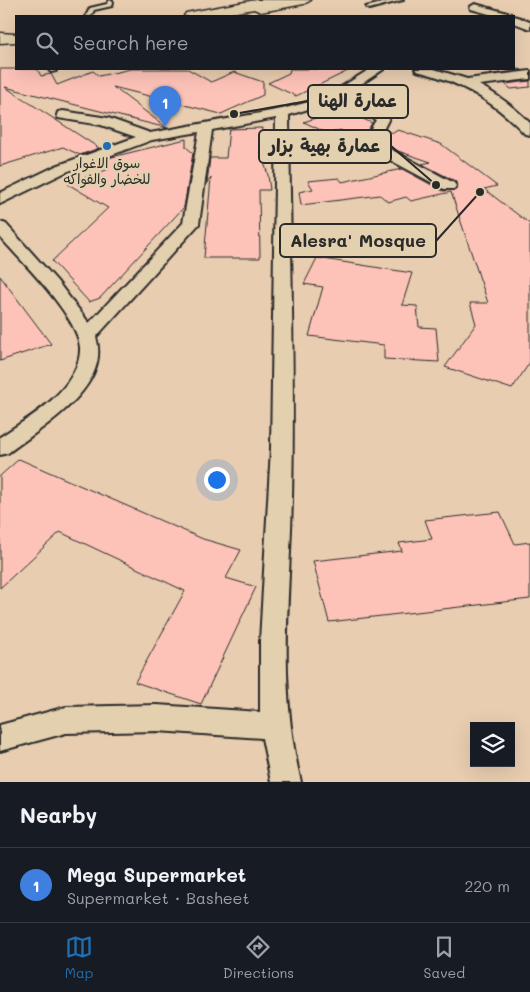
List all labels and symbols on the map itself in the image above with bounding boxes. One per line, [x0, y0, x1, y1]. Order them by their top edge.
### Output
callout: عمارة الهنا [308, 85, 408, 118]
pin: 1 [149, 86, 181, 127]
text: عمارة الهنا [318, 88, 398, 112]
callout: عمارة بهية بزار [259, 130, 391, 163]
text: عمارة بهية بزار [267, 133, 381, 157]
marker: سوق الاغوار للخضار والفواكه [101, 140, 113, 152]
place label: سوق الاغوار للخضار والفواكه [64, 153, 150, 188]
callout: Alesra' Mosque [280, 224, 436, 257]
text: Alesra' Mosque [290, 228, 426, 252]
your location [204, 467, 230, 493]

